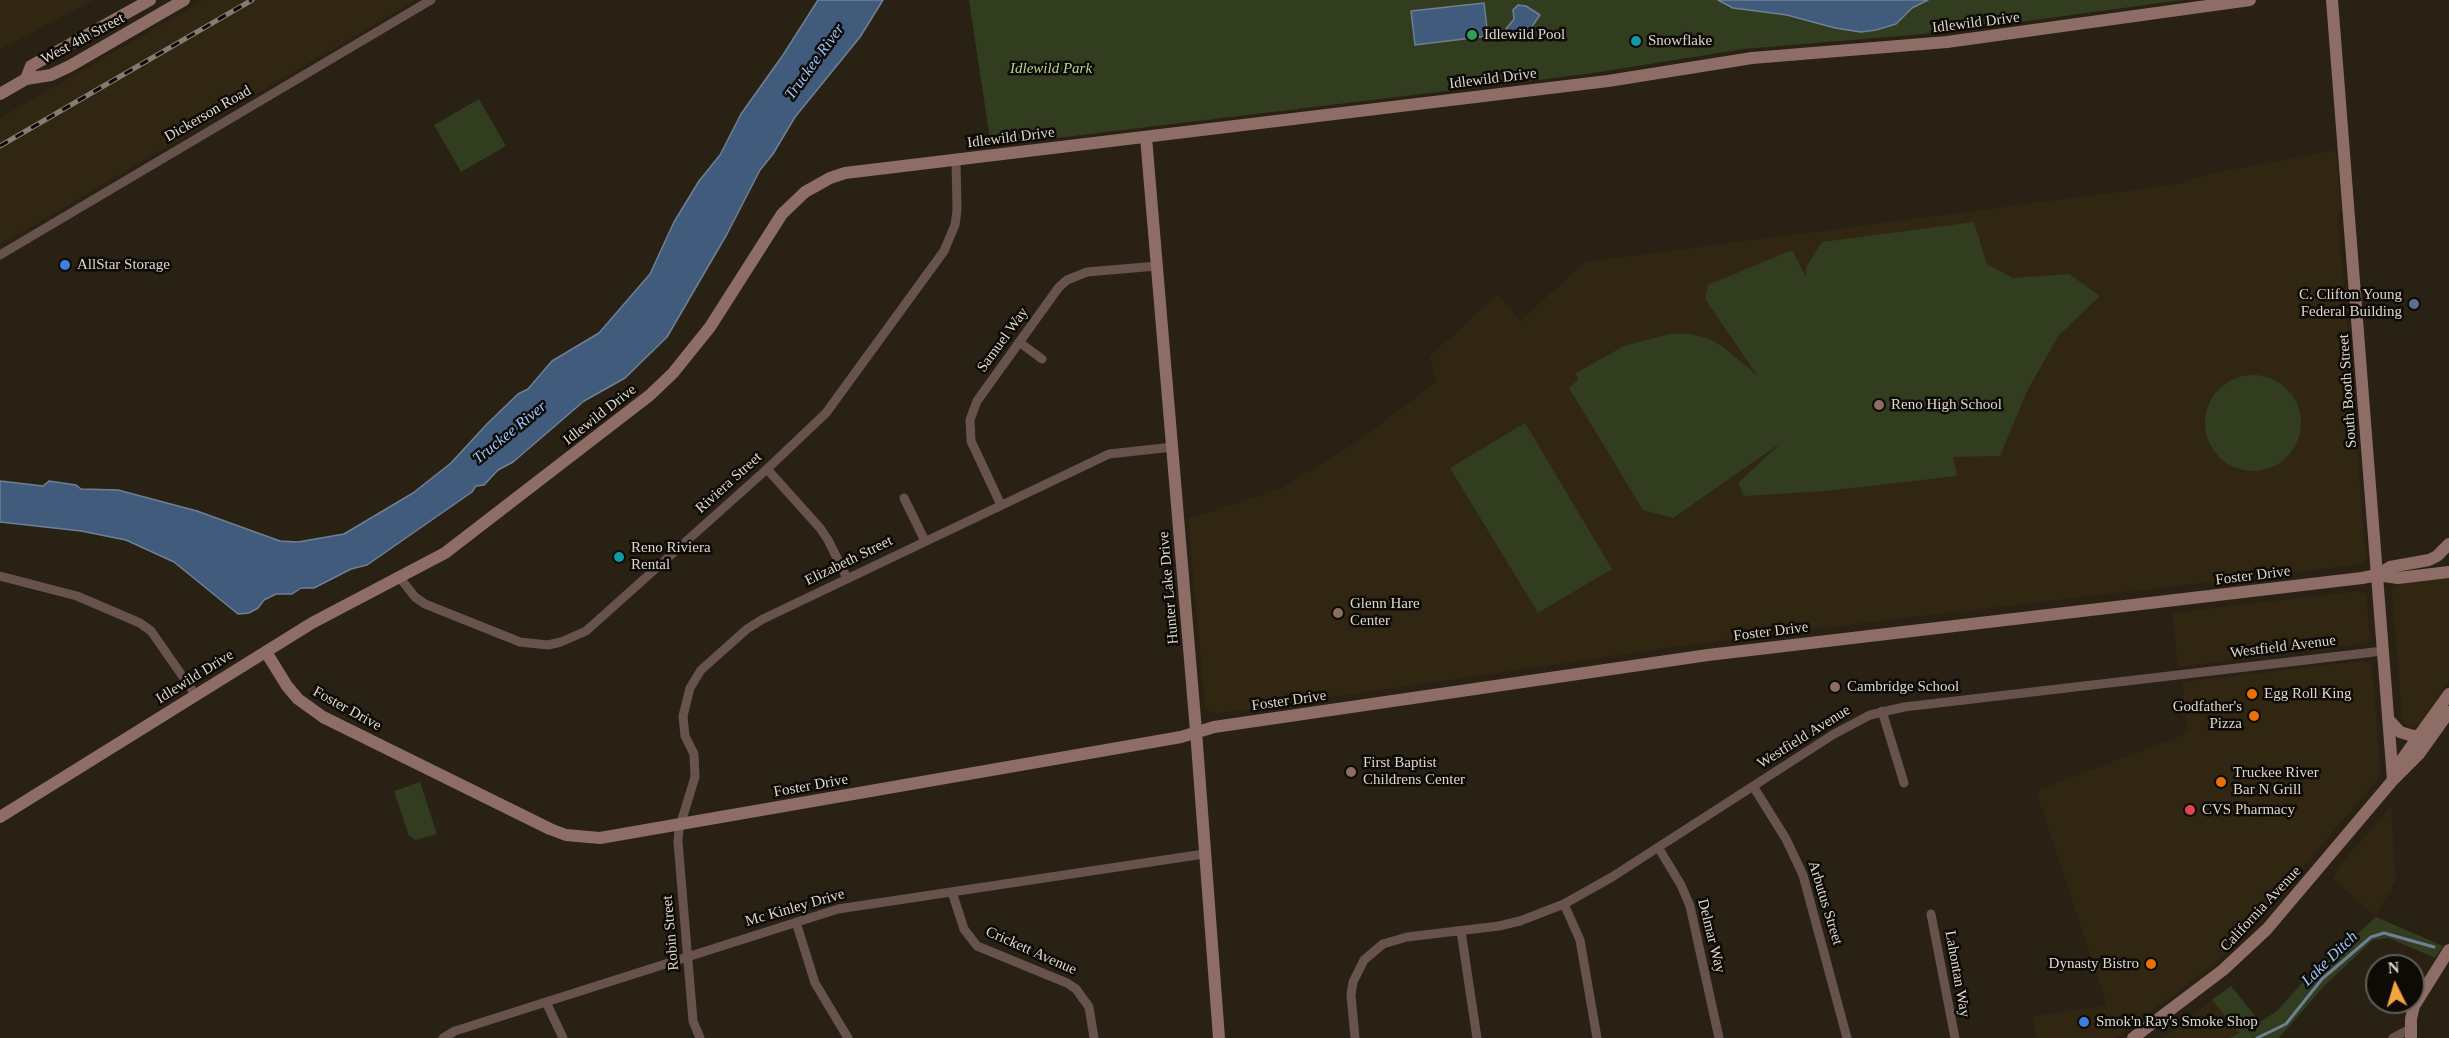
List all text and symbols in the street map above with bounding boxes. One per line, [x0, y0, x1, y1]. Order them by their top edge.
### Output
street label: Idlewild Drive [1931, 9, 2021, 37]
street label: West 4th Street [38, 10, 128, 68]
water label: Truckee River [781, 20, 849, 104]
place label: Idlewild Pool [1484, 26, 1565, 44]
marker: Idlewild Pool [1465, 28, 1479, 42]
place label: Snowflake [1648, 32, 1712, 50]
marker: Snowflake [1629, 34, 1643, 48]
park label: Idlewild Park [1010, 60, 1092, 78]
street label: Idlewild Drive [1448, 65, 1538, 93]
street label: Dickerson Road [161, 82, 255, 146]
street label: Idlewild Drive [966, 124, 1056, 152]
place label: AllStar Storage [77, 256, 170, 274]
marker: AllStar Storage [58, 258, 72, 272]
place label: C. Clifton Young Federal Building [2299, 286, 2402, 321]
marker: C. Clifton Young Federal Building [2407, 297, 2421, 311]
street label: Samuel Way [973, 304, 1033, 376]
street label: South Booth Street [2335, 333, 2361, 449]
street label: Idlewild Drive [560, 381, 640, 449]
place label: Reno High School [1891, 396, 2002, 414]
water label: Truckee River [469, 397, 551, 469]
marker: Reno High School [1872, 398, 1886, 412]
street label: Riviera Street [692, 449, 766, 517]
street label: Hunter Lake Drive [1155, 531, 1183, 645]
street label: Elizabeth Street [802, 532, 896, 590]
place label: Reno Riviera Rental [631, 539, 711, 574]
marker: Reno Riviera Rental [612, 550, 626, 564]
street label: Foster Drive [2214, 562, 2292, 590]
place label: Glenn Hare Center [1350, 595, 1420, 630]
marker: Glenn Hare Center [1331, 606, 1345, 620]
street label: Foster Drive [1732, 618, 1810, 646]
street label: Westfield Avenue [2229, 632, 2337, 662]
street label: Idlewild Drive [153, 646, 237, 708]
place label: Cambridge School [1847, 678, 1959, 696]
marker: Cambridge School [1828, 680, 1842, 694]
street label: Foster Drive [310, 683, 384, 735]
place label: Egg Roll King [2264, 685, 2352, 703]
street label: Foster Drive [1250, 687, 1328, 715]
marker: Egg Roll King [2245, 687, 2259, 701]
place label: Godfather's Pizza [2173, 698, 2242, 733]
street label: Westfield Avenue [1754, 701, 1854, 773]
marker: Godfather's Pizza [2247, 709, 2261, 723]
place label: First Baptist Childrens Center [1363, 754, 1465, 789]
place label: Truckee River Bar N Grill [2233, 764, 2319, 799]
marker: First Baptist Childrens Center [1344, 765, 1358, 779]
street label: Foster Drive [772, 771, 850, 801]
marker: Truckee River Bar N Grill [2214, 775, 2228, 789]
place label: CVS Pharmacy [2202, 801, 2295, 819]
marker: CVS Pharmacy [2183, 803, 2197, 817]
street label: Arbutus Street [1804, 859, 1846, 947]
street label: California Avenue [2217, 863, 2305, 955]
street label: Mc Kinley Drive [743, 885, 847, 931]
street label: Robin Street [659, 895, 683, 971]
street label: Delmar Way [1693, 897, 1729, 975]
street label: Crickett Avenue [983, 923, 1079, 979]
water label: Lake Ditch [2298, 928, 2362, 990]
street label: Lahontan Way [1941, 929, 1973, 1019]
north arrow [2365, 954, 2425, 1014]
place label: Dynasty Bistro [2049, 955, 2139, 973]
marker: Dynasty Bistro [2144, 957, 2158, 971]
text: N [2387, 959, 2400, 977]
place label: Smok'n Ray's Smoke Shop [2096, 1013, 2258, 1031]
marker: Smok'n Ray's Smoke Shop [2077, 1015, 2091, 1029]

